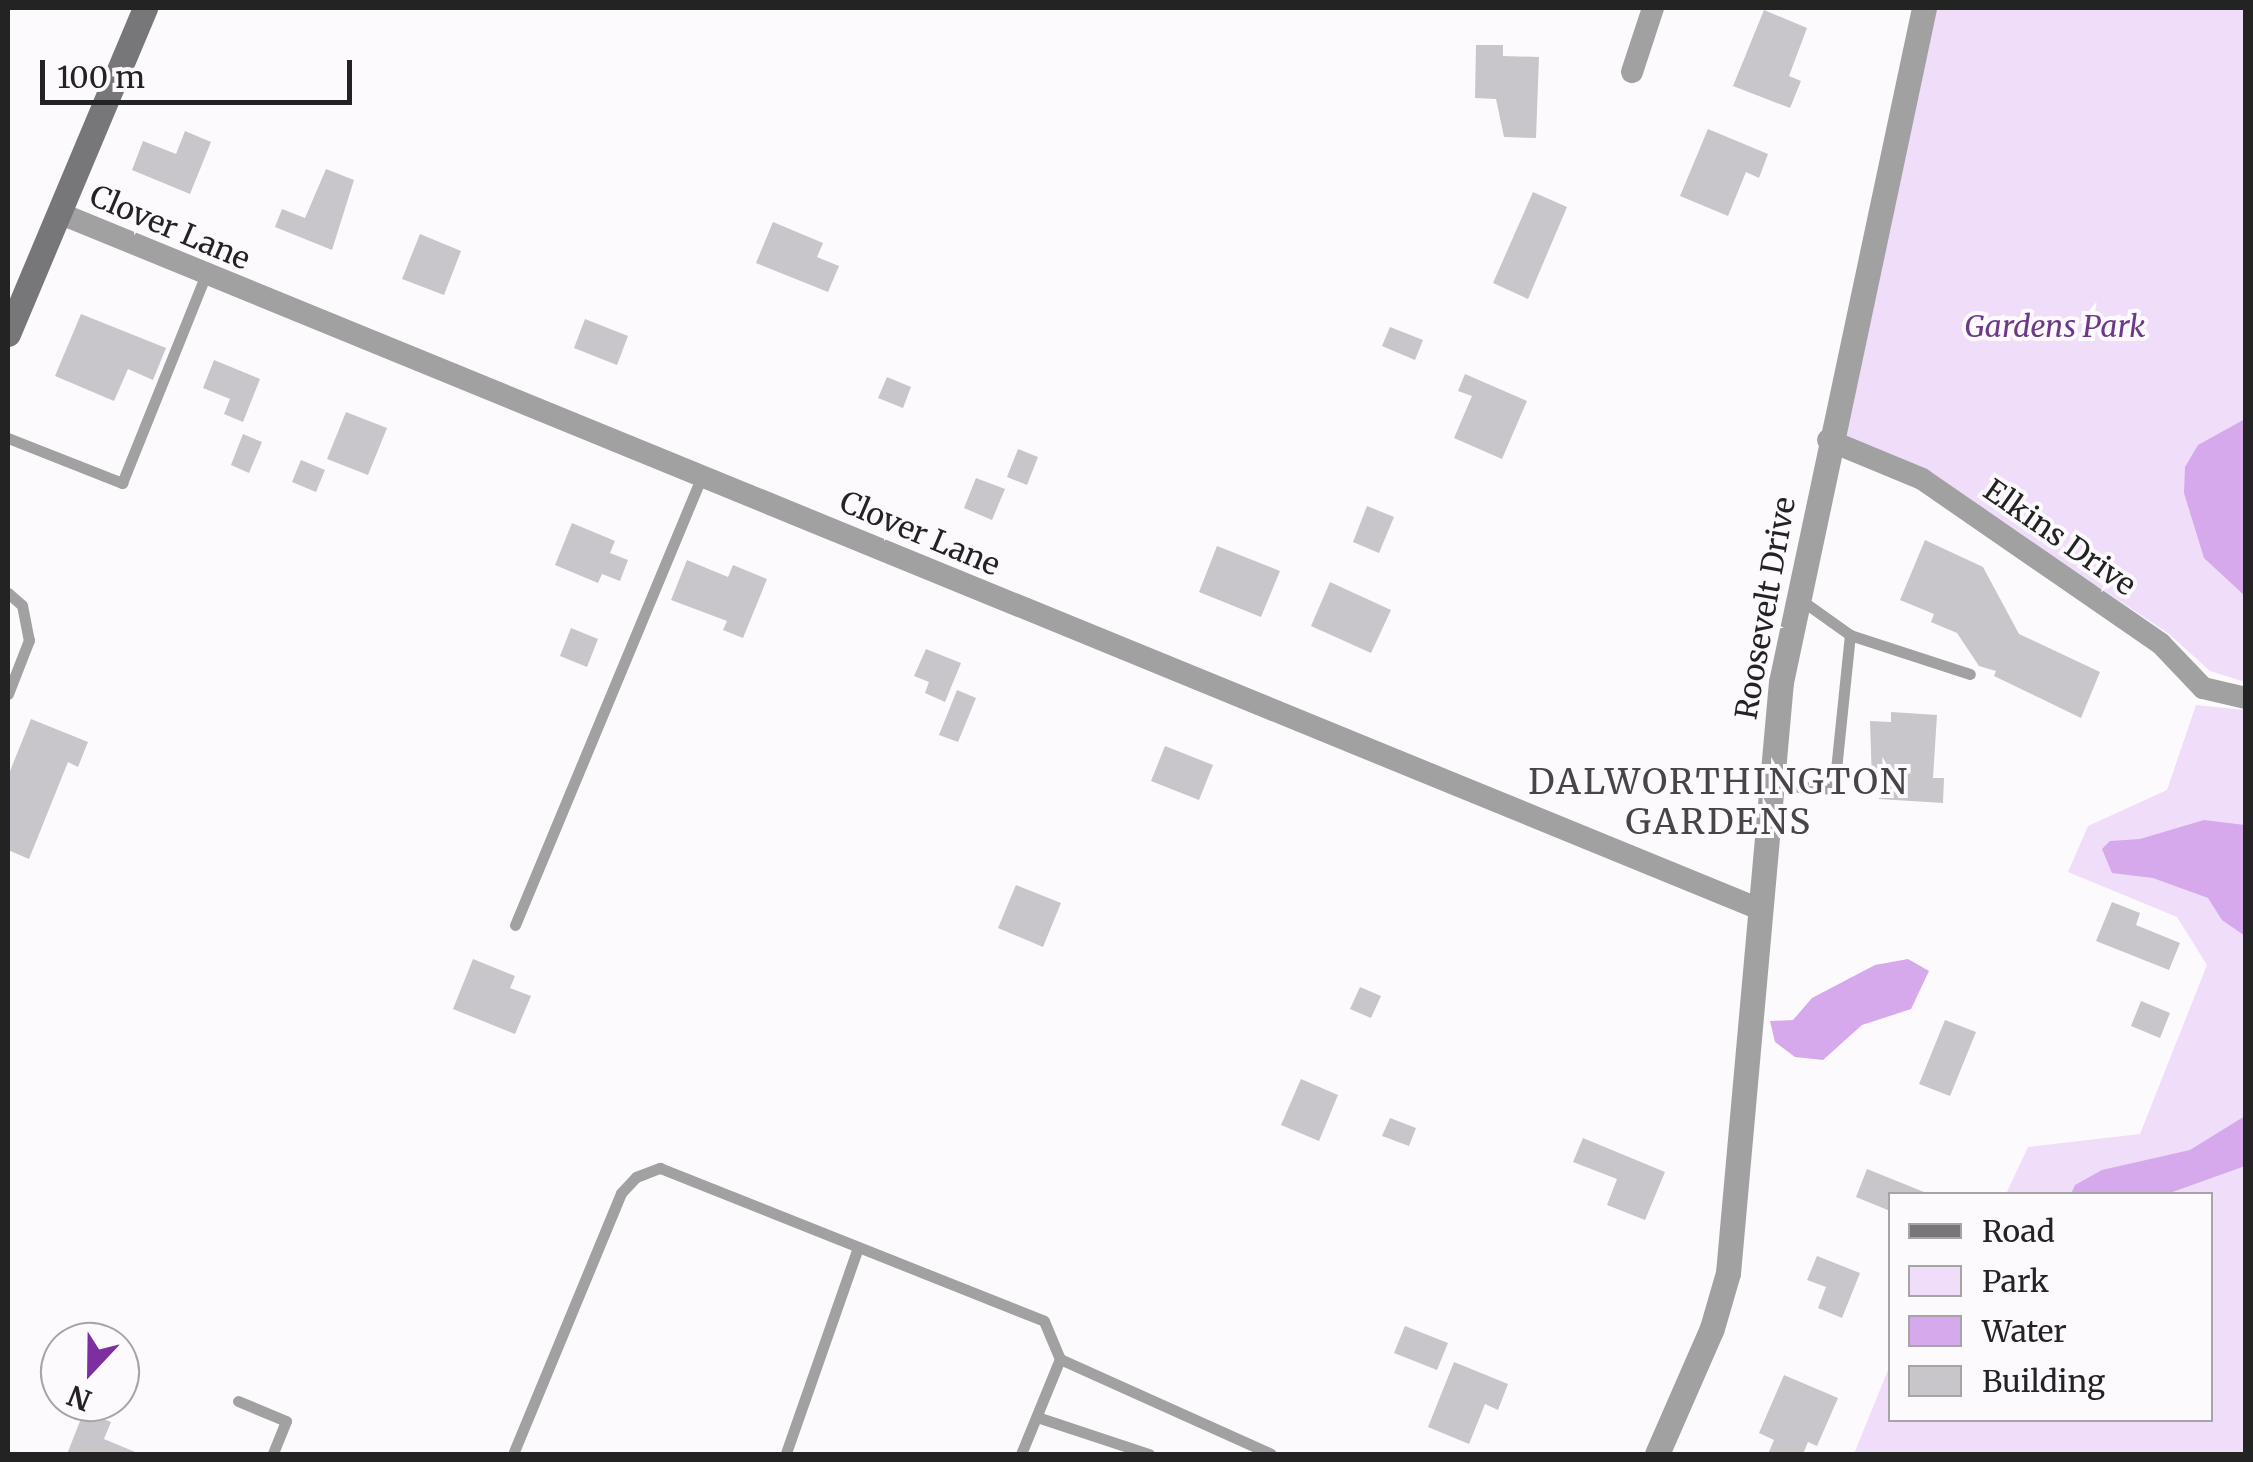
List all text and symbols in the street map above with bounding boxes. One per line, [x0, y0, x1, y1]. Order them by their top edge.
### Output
scale bar [45, 40, 358, 102]
text: 100 m [57, 58, 145, 96]
street label: Clover Lane [85, 177, 255, 277]
park label: Gardens Park [1965, 308, 2145, 344]
street label: Elkins Drive [1977, 471, 2143, 603]
street label: Clover Lane [835, 483, 1005, 583]
street label: Roosevelt Drive [1728, 494, 1802, 722]
district label: DALWORTHINGTON GARDENS [1528, 761, 1910, 843]
legend [1888, 1192, 2213, 1422]
text: Road [1982, 1212, 2055, 1250]
text: Park [1982, 1262, 2049, 1300]
text: Water [1982, 1312, 2067, 1350]
north arrow [40, 1322, 140, 1422]
text: Building [1982, 1362, 2105, 1400]
text: N [63, 1377, 97, 1419]

